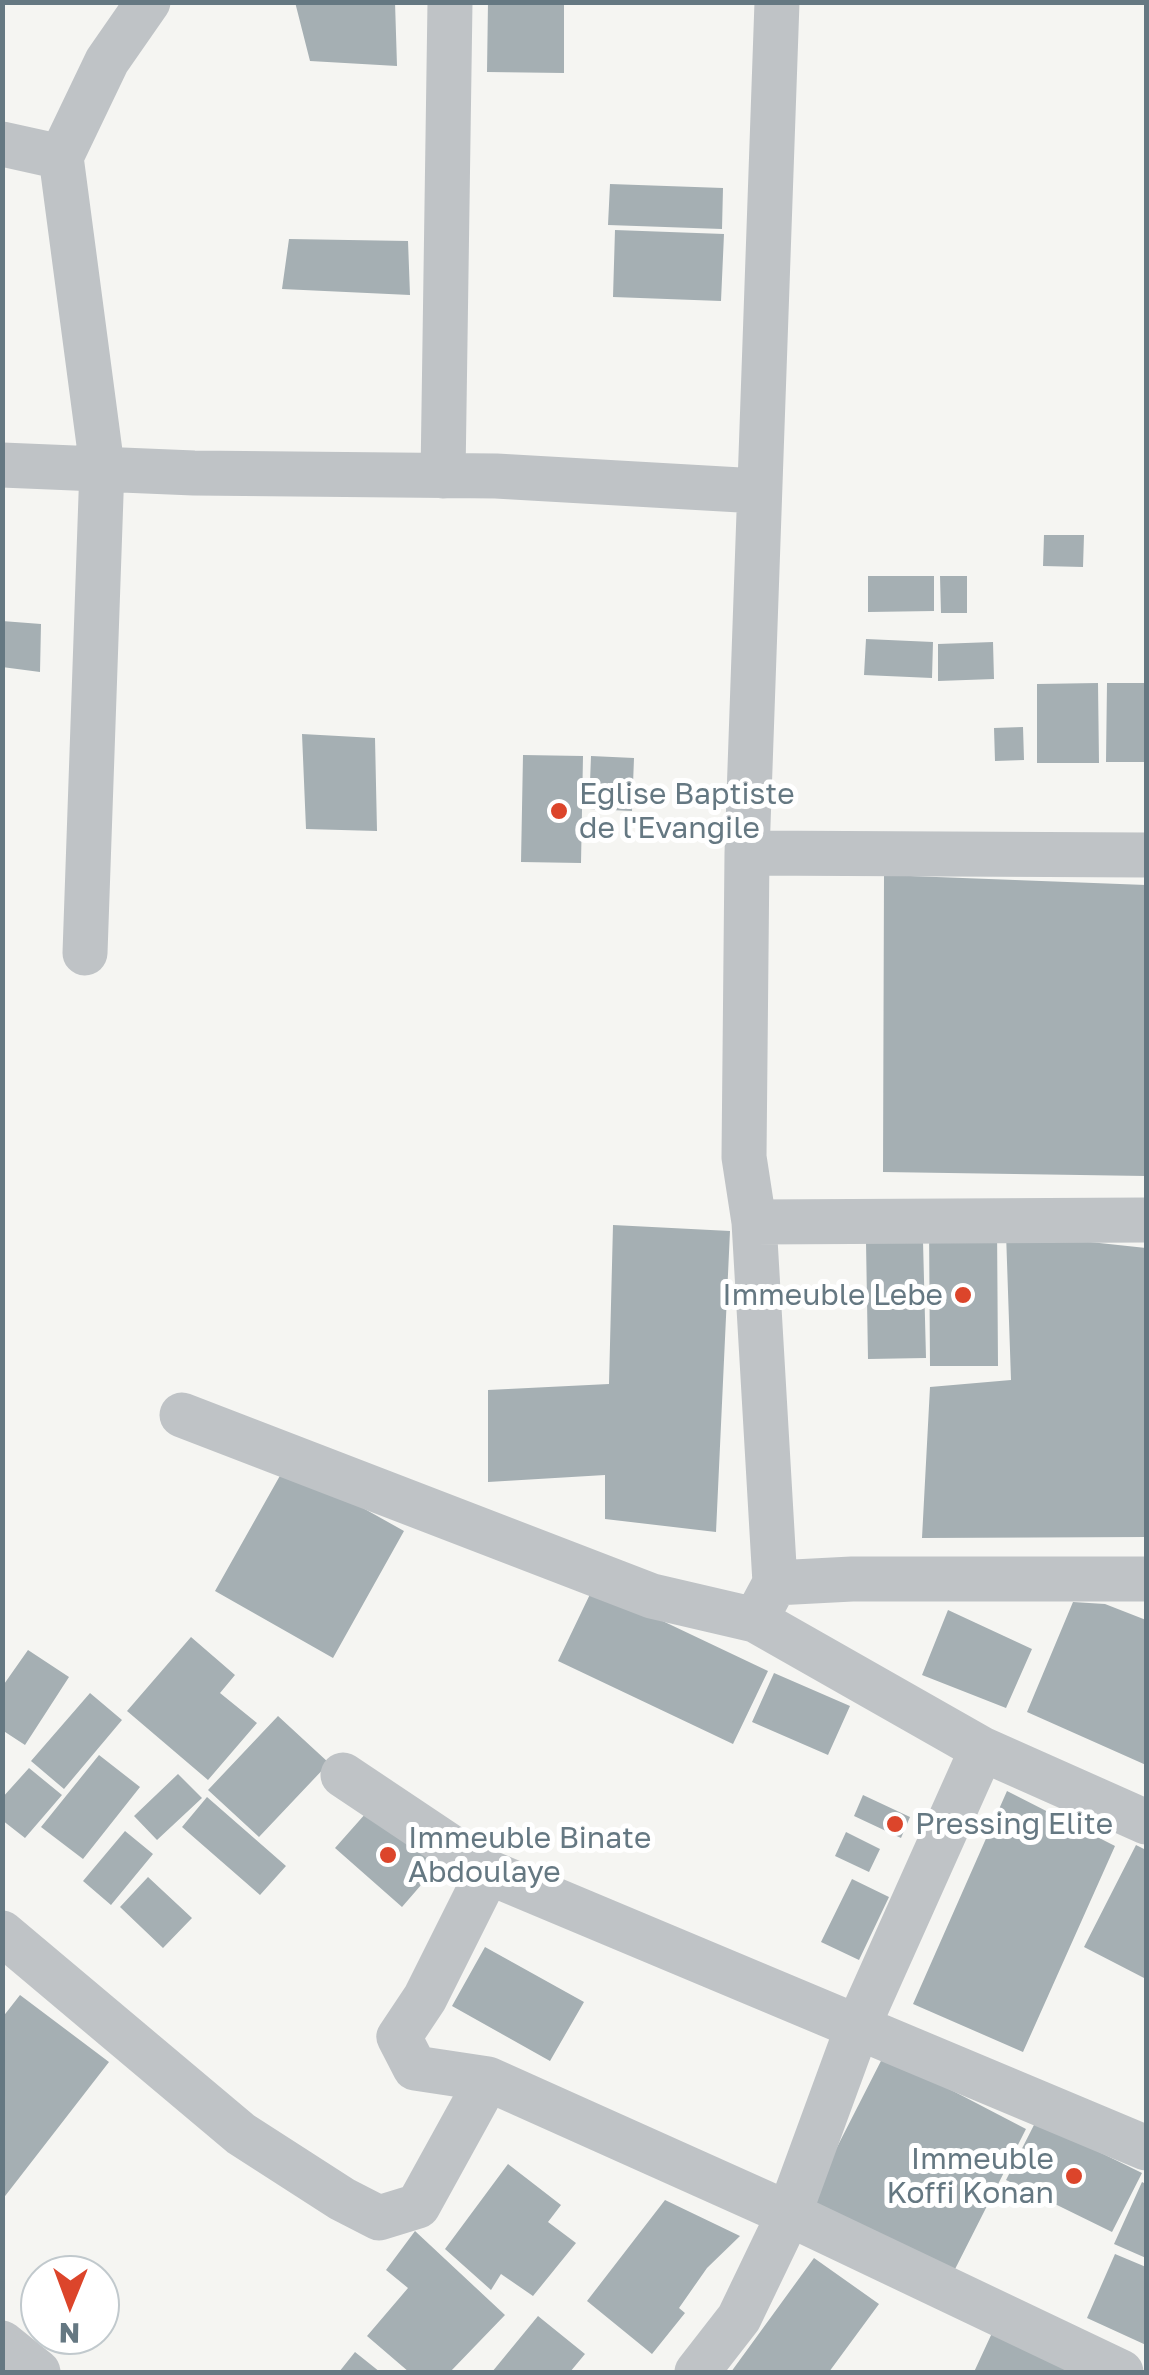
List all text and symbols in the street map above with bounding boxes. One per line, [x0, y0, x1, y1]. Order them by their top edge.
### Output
place label: Eglise Baptiste de l'Evangile [579, 776, 795, 846]
marker: Eglise Baptiste de l'Evangile [548, 800, 570, 822]
place label: Immeuble Lebe [722, 1277, 943, 1313]
marker: Immeuble Lebe [952, 1284, 974, 1306]
place label: Pressing Elite [915, 1806, 1113, 1842]
marker: Pressing Elite [884, 1813, 906, 1835]
place label: Immeuble Binate Abdoulaye [408, 1820, 651, 1890]
marker: Immeuble Binate Abdoulaye [377, 1844, 399, 1866]
place label: Immeuble Koffi Konan [887, 2141, 1054, 2212]
marker: Immeuble Koffi Konan [1063, 2165, 1085, 2187]
north arrow [20, 2255, 120, 2355]
text: N [59, 2317, 80, 2350]

